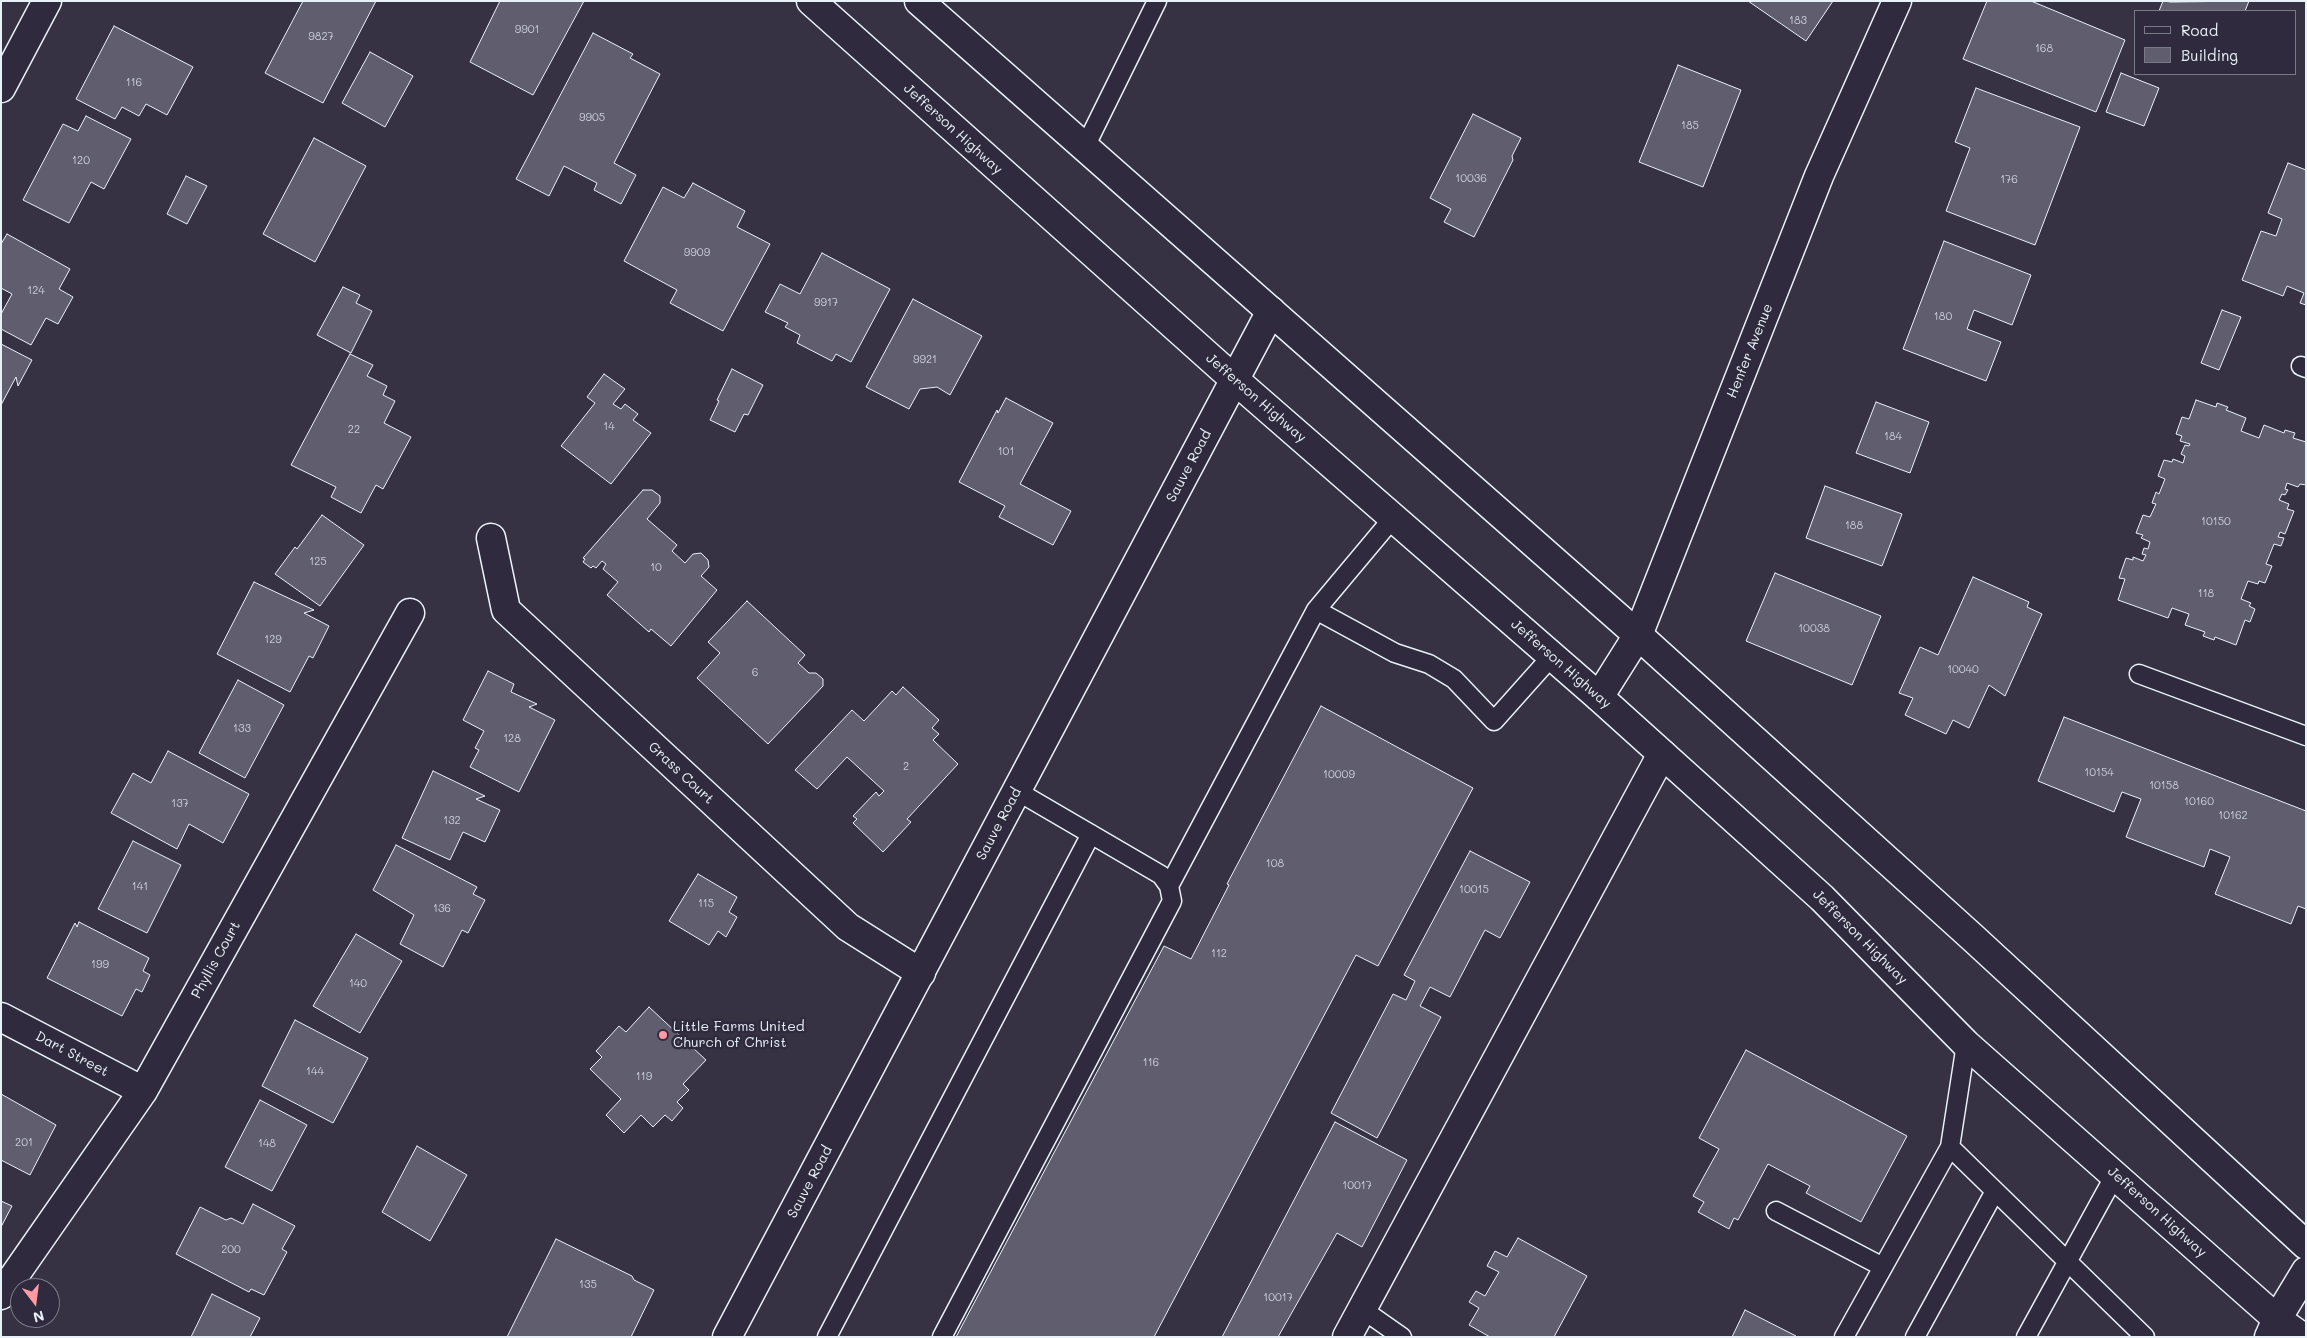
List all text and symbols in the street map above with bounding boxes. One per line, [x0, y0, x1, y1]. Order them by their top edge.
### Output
legend [2134, 10, 2297, 75]
house number: 183 [1789, 14, 1807, 28]
text: Road [2181, 20, 2218, 40]
house number: 9901 [515, 23, 539, 37]
house number: 9827 [308, 30, 334, 44]
house number: 168 [2035, 42, 2053, 56]
text: Building [2181, 45, 2238, 65]
house number: 116 [126, 76, 142, 90]
street label: Jefferson Highway [900, 80, 1006, 178]
house number: 9905 [579, 111, 605, 125]
house number: 185 [1681, 119, 1699, 133]
house number: 120 [72, 154, 90, 168]
house number: 10036 [1455, 172, 1487, 186]
house number: 176 [2000, 173, 2018, 187]
house number: 9909 [684, 246, 710, 260]
house number: 124 [27, 284, 45, 298]
house number: 9917 [814, 296, 838, 310]
street label: Henfer Avenue [1723, 301, 1777, 401]
house number: 180 [1934, 310, 1952, 324]
street label: Jefferson Highway [1202, 350, 1310, 446]
house number: 9921 [913, 353, 937, 367]
house number: 14 [603, 420, 615, 434]
house number: 22 [348, 423, 360, 437]
street label: Sauve Road [1163, 427, 1215, 505]
house number: 184 [1884, 430, 1902, 444]
house number: 101 [998, 445, 1014, 459]
house number: 10150 [2201, 515, 2231, 529]
house number: 188 [1845, 519, 1863, 533]
house number: 125 [309, 555, 327, 569]
house number: 10 [650, 561, 662, 575]
house number: 118 [2198, 587, 2214, 601]
street label: Jefferson Highway [1507, 616, 1615, 712]
house number: 10038 [1798, 622, 1830, 636]
house number: 129 [264, 633, 282, 647]
house number: 10040 [1947, 663, 1979, 677]
house number: 6 [752, 666, 758, 680]
house number: 133 [233, 722, 251, 736]
house number: 128 [503, 732, 521, 746]
street label: Grass Court [645, 738, 717, 808]
house number: 2 [903, 760, 909, 774]
house number: 10154 [2084, 766, 2114, 780]
house number: 10009 [1323, 768, 1355, 782]
house number: 10158 [2149, 779, 2179, 793]
street label: Sauve Road [973, 785, 1025, 863]
house number: 10160 [2184, 795, 2214, 809]
house number: 137 [171, 797, 189, 811]
house number: 10162 [2218, 809, 2248, 823]
house number: 132 [443, 814, 461, 828]
house number: 108 [1266, 857, 1284, 871]
house number: 141 [132, 880, 148, 894]
house number: 10015 [1459, 883, 1489, 897]
street label: Jefferson Highway [1809, 886, 1911, 988]
house number: 115 [698, 897, 714, 911]
house number: 136 [433, 902, 451, 916]
street label: Phyllis Court [188, 919, 244, 1001]
house number: 112 [1211, 947, 1227, 961]
house number: 199 [91, 958, 109, 972]
house number: 140 [349, 977, 367, 991]
place label: Little Farms United Church of Christ [673, 1019, 805, 1052]
street label: Dart Street [32, 1028, 112, 1080]
marker: Little Farms United Church of Christ [657, 1029, 669, 1041]
house number: 116 [1143, 1056, 1159, 1070]
house number: 144 [306, 1065, 324, 1079]
house number: 119 [636, 1070, 652, 1084]
house number: 201 [15, 1136, 33, 1150]
house number: 148 [258, 1137, 276, 1151]
street label: Sauve Road [784, 1143, 836, 1221]
street label: Jefferson Highway [2104, 1163, 2210, 1261]
house number: 10017 [1342, 1179, 1372, 1193]
house number: 200 [221, 1243, 241, 1257]
north arrow [10, 1278, 60, 1328]
house number: 135 [579, 1278, 597, 1292]
house number: 10017 [1263, 1291, 1293, 1305]
text: N [31, 1306, 46, 1328]

